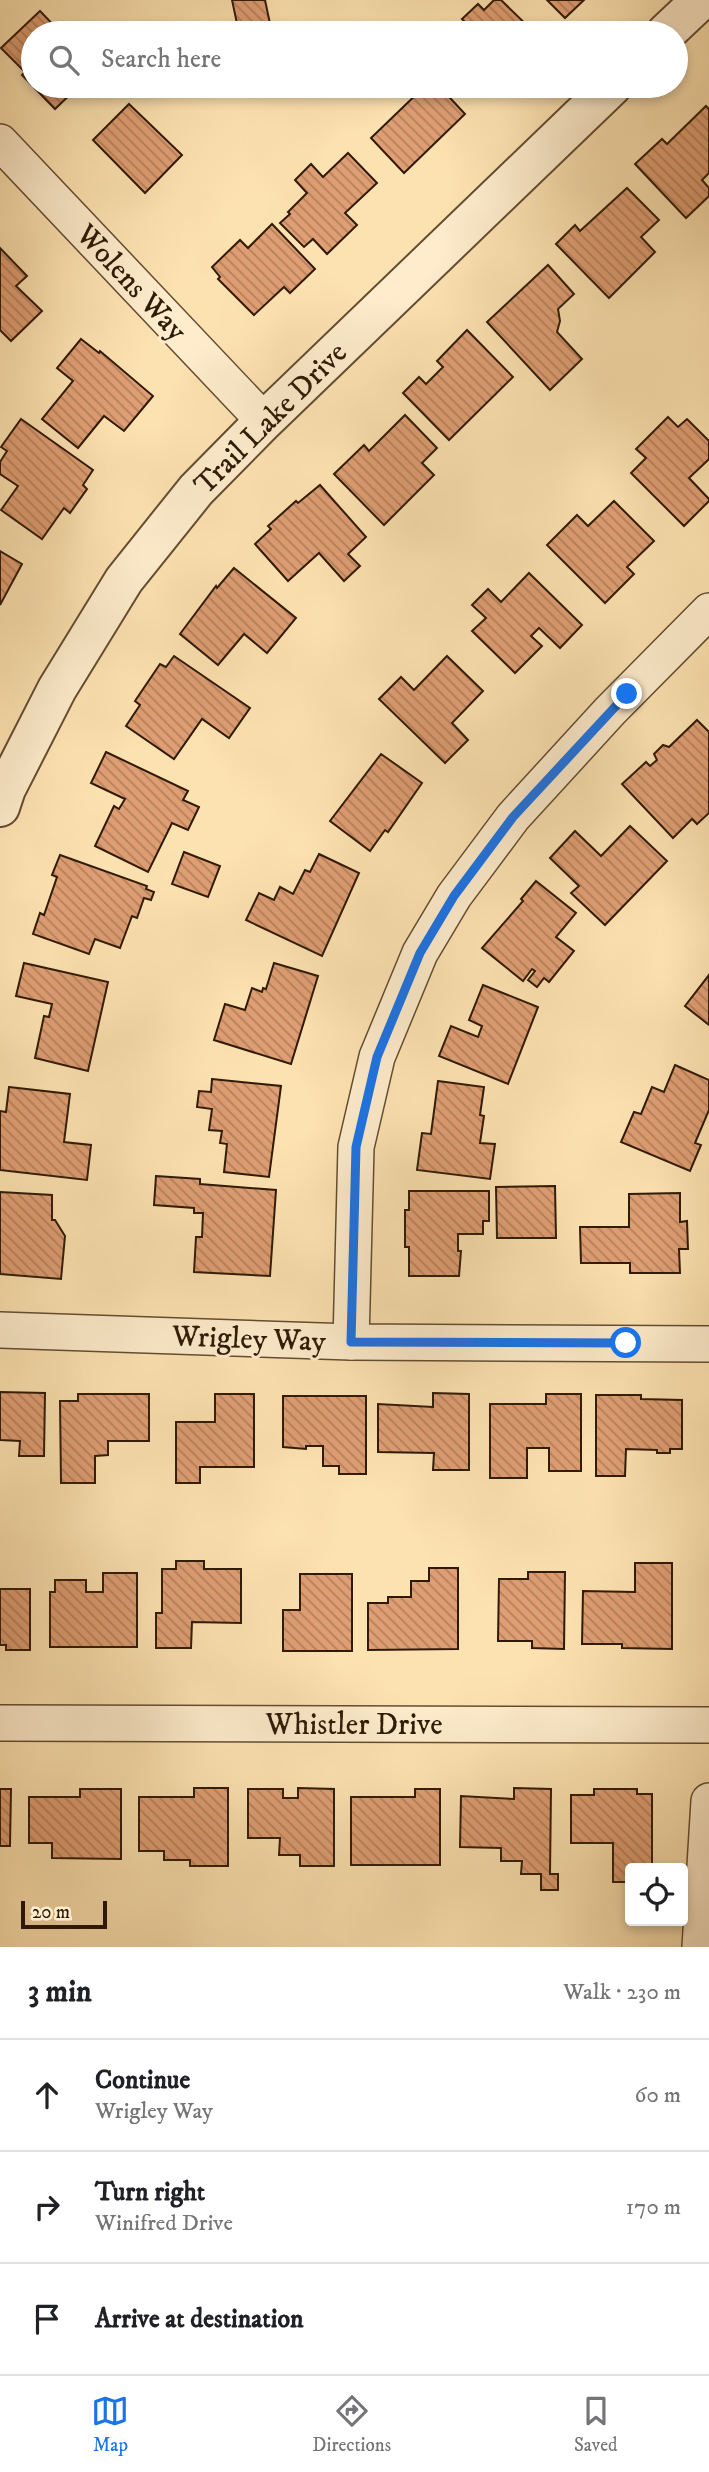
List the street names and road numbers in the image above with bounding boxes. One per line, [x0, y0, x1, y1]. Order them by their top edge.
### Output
street label: Wolens Way [67, 216, 195, 350]
street label: Trail Lake Drive [187, 335, 355, 503]
street label: Wrigley Way [170, 1318, 327, 1361]
street label: Whistler Drive [264, 1707, 443, 1744]

